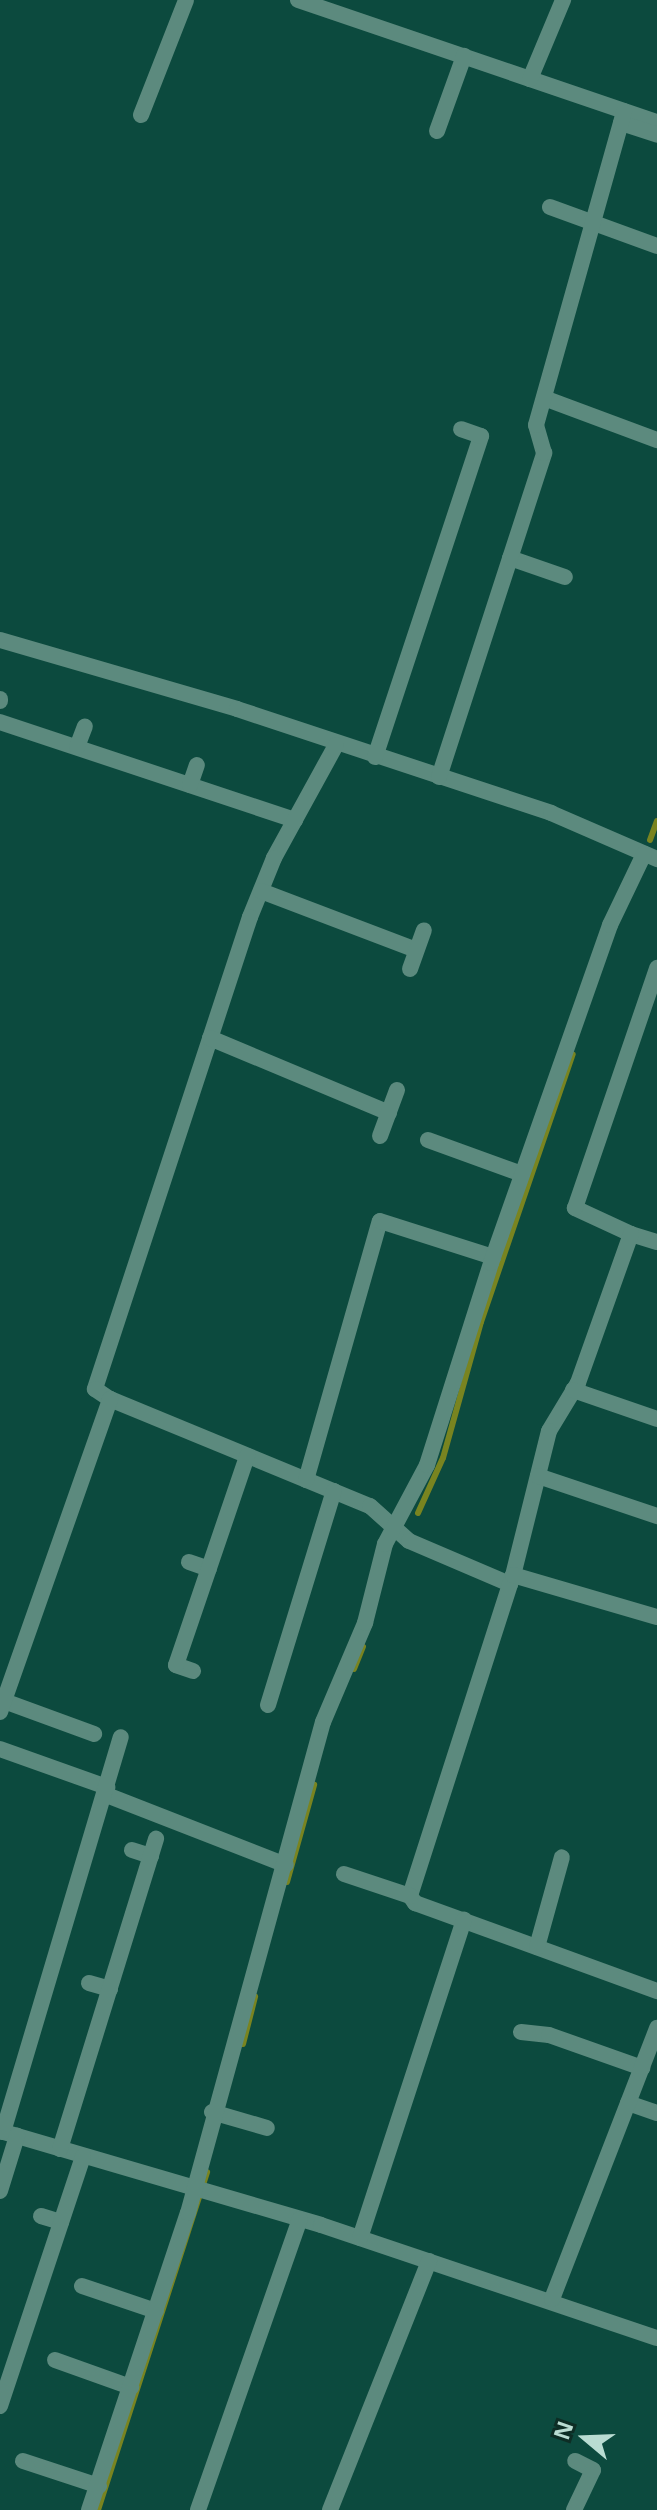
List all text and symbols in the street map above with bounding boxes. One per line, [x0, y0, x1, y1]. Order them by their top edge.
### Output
north arrow [545, 2398, 625, 2478]
text: N [545, 2417, 579, 2444]

